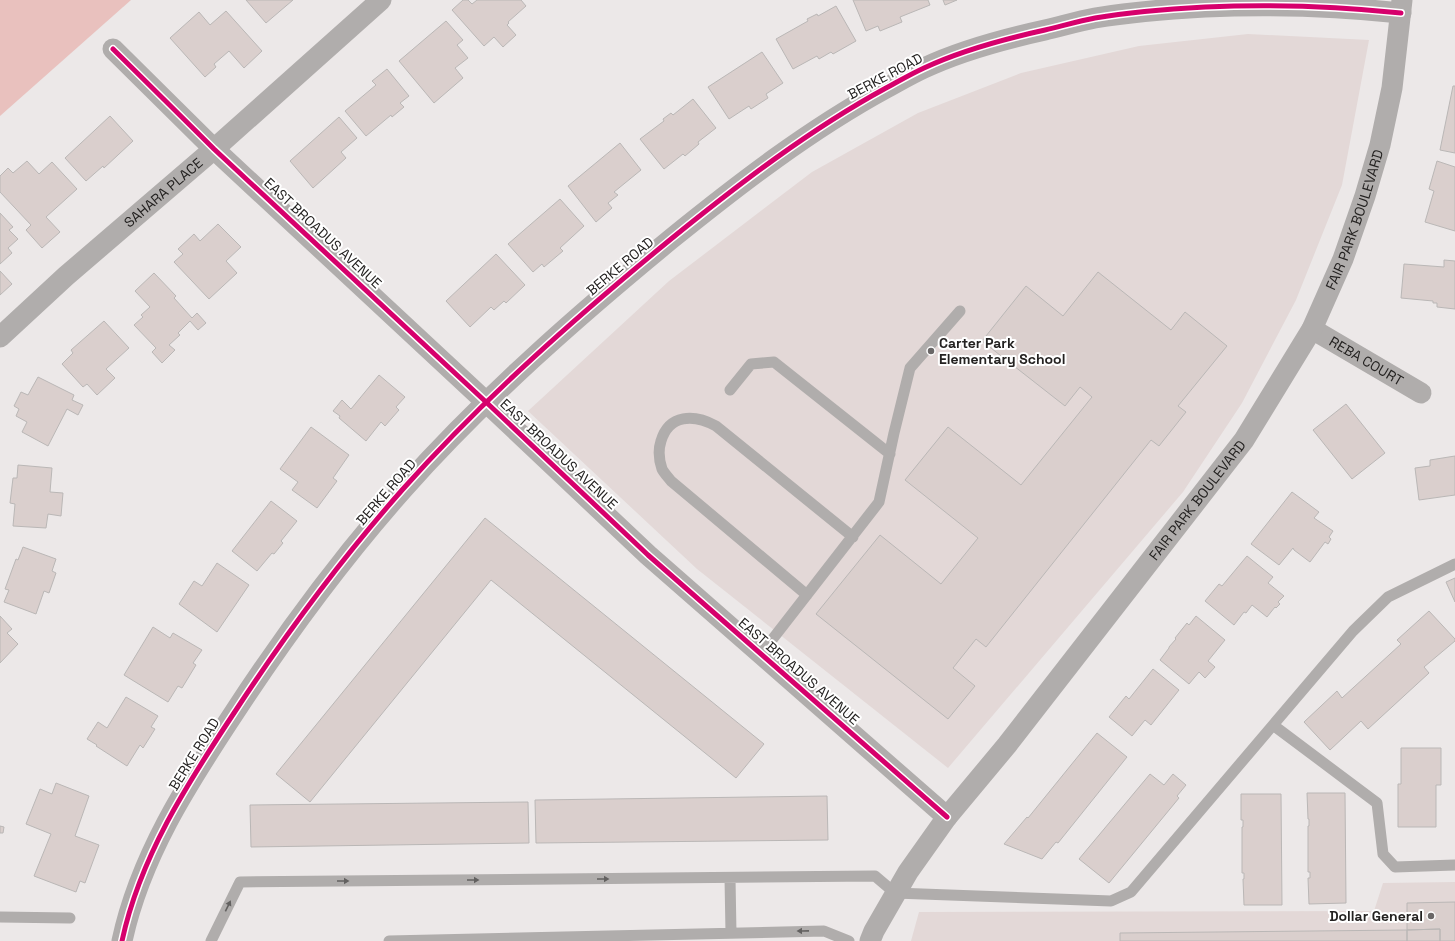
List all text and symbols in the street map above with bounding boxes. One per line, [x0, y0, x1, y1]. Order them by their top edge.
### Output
street label: BERKE ROAD [844, 49, 926, 103]
street label: FAIR PARK BOULEVARD [1322, 147, 1387, 293]
street label: SAHARA PLACE [120, 154, 206, 231]
street label: EAST BROADUS AVENUE [260, 174, 386, 292]
street label: BERKE ROAD [583, 233, 657, 299]
street label: REBA COURT [1326, 332, 1407, 390]
place label: Carter Park Elementary School [939, 334, 1065, 368]
marker: Carter Park Elementary School [926, 346, 936, 356]
street label: EAST BROADUS AVENUE [496, 395, 622, 513]
street label: FAIR PARK BOULEVARD [1145, 436, 1250, 564]
street label: BERKE ROAD [352, 455, 420, 529]
street label: EAST BROADUS AVENUE [735, 614, 863, 728]
street label: BERKE ROAD [165, 714, 223, 794]
one-way arrow [597, 876, 610, 882]
one-way arrow [467, 877, 480, 883]
one-way arrow [337, 878, 350, 884]
one-way arrow [225, 900, 231, 912]
place label: Dollar General [1329, 907, 1423, 925]
marker: Dollar General [1426, 911, 1436, 921]
one-way arrow [797, 928, 809, 935]

